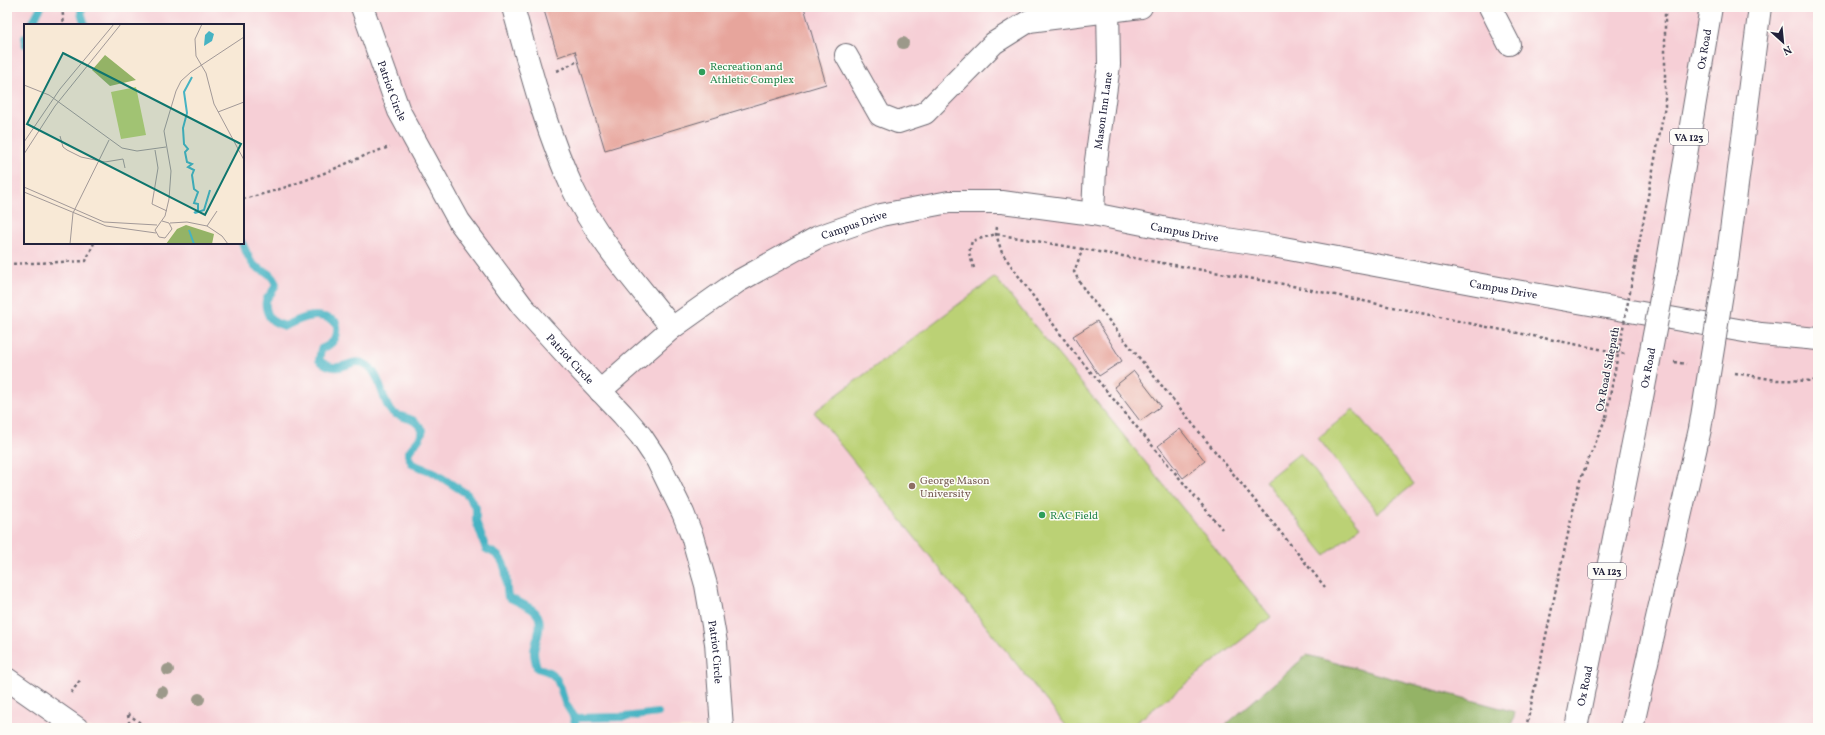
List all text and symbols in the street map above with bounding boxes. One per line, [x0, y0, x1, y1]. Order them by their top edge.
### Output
north arrow [1763, 22, 1803, 62]
inset map [24, 24, 244, 244]
street label: Ox Road [1695, 28, 1716, 71]
text: N [1780, 41, 1794, 58]
street label: Patriot Circle [373, 59, 409, 125]
place label: Recreation and Athletic Complex [710, 60, 794, 88]
marker: Recreation and Athletic Complex [697, 67, 707, 77]
street label: Mason Inn Lane [1092, 71, 1117, 150]
road number: VA 123 [1670, 129, 1708, 145]
street label: Campus Drive [819, 208, 888, 244]
street label: Campus Drive [1149, 220, 1219, 247]
street label: Campus Drive [1468, 277, 1538, 304]
street label: Ox Road Sidepath [1593, 325, 1624, 413]
street label: Patriot Circle [542, 331, 596, 388]
street label: Ox Road [1638, 347, 1660, 390]
place label: George Mason University [920, 474, 990, 502]
marker: George Mason University [907, 481, 917, 491]
place label: RAC Field [1050, 509, 1098, 524]
marker: RAC Field [1037, 510, 1047, 520]
road number: VA 123 [1588, 563, 1626, 579]
street label: Patriot Circle [703, 619, 725, 684]
street label: Ox Road [1575, 665, 1597, 708]

